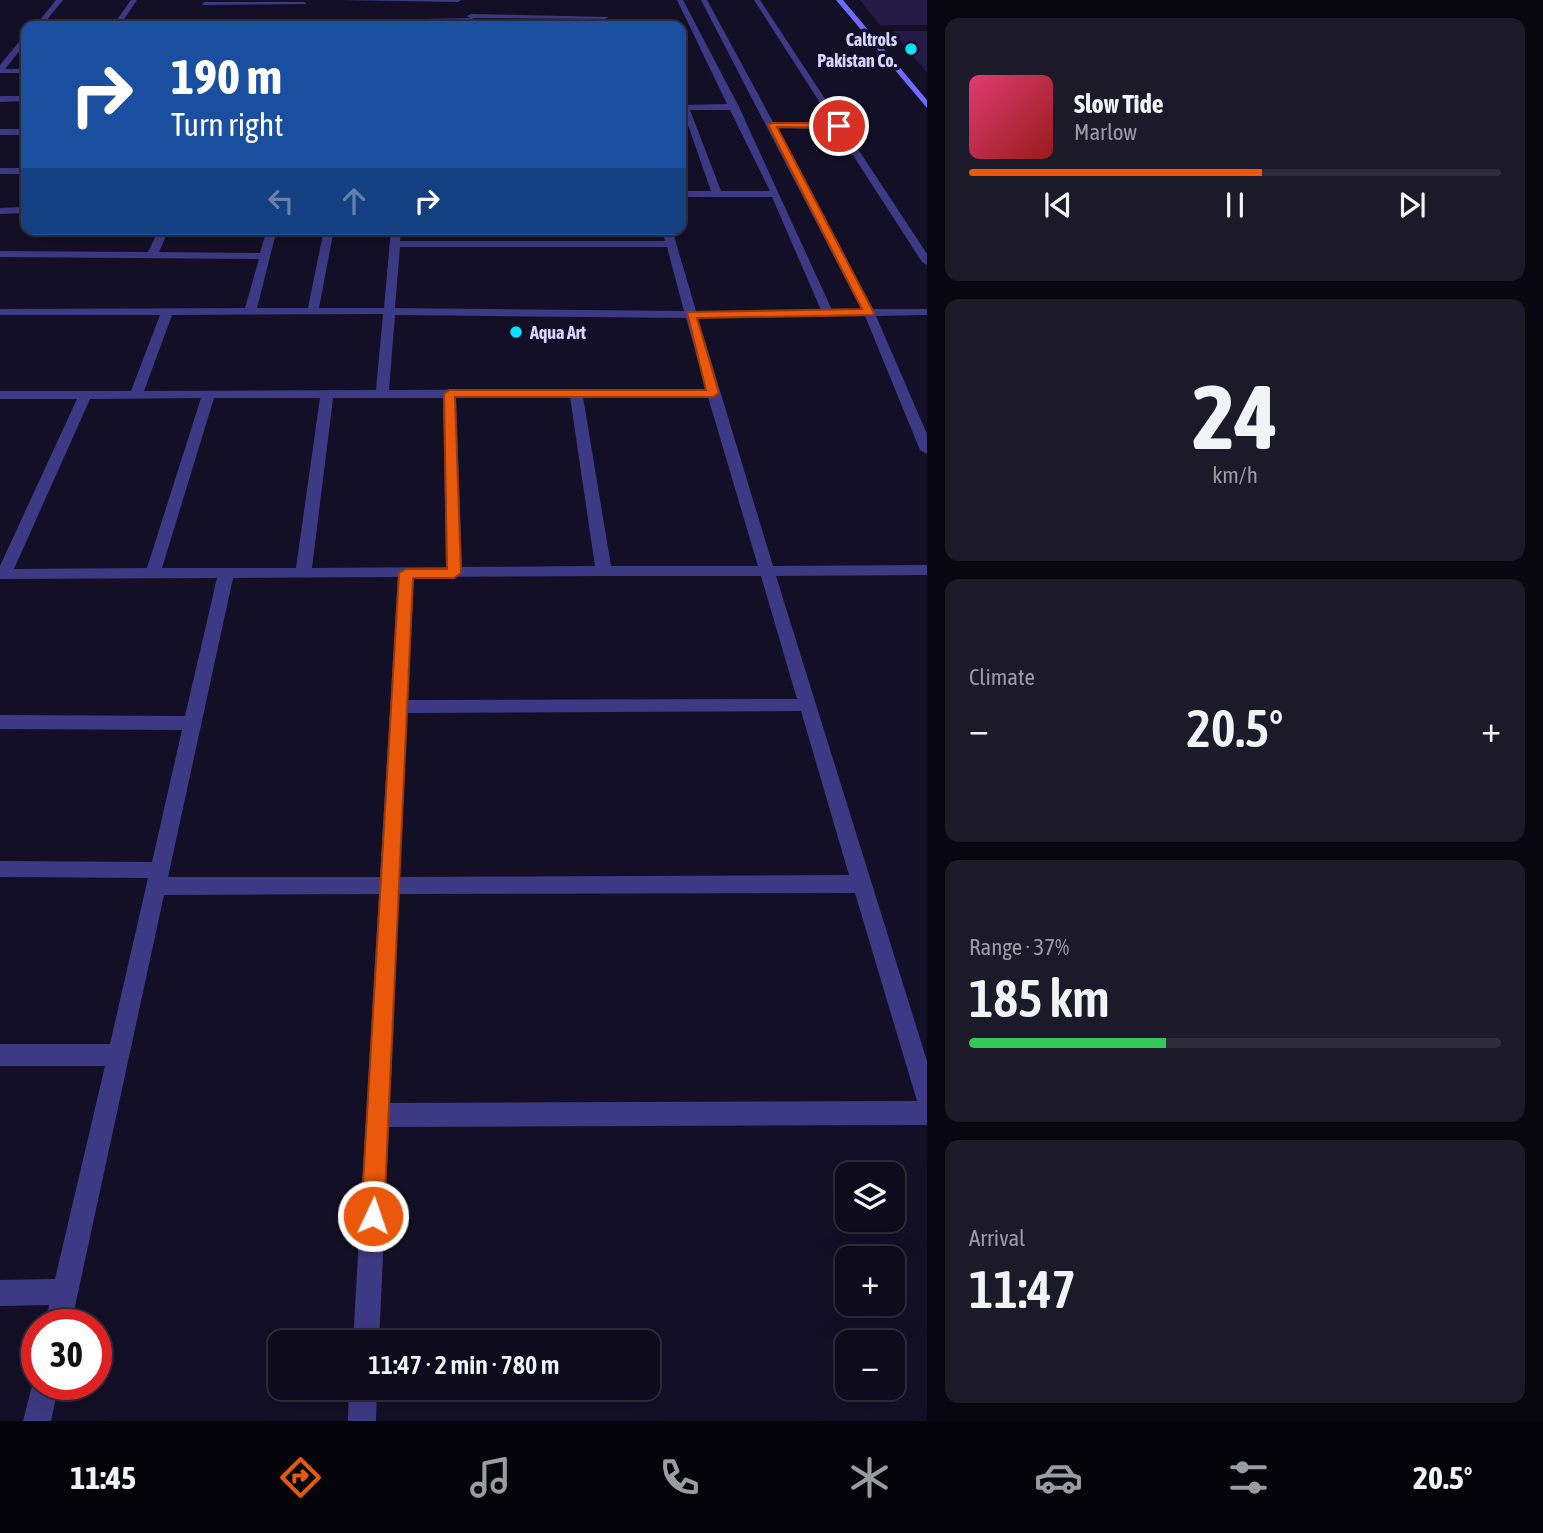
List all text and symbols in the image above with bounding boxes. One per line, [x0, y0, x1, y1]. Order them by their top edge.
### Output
place label: Caltrols Pakistan Co. [817, 29, 898, 71]
marker: Caltrols Pakistan Co. [903, 41, 919, 57]
text: 190 m [171, 48, 282, 104]
icon: right [56, 49, 147, 140]
text: Slow Tide [1074, 89, 1164, 119]
pin [809, 96, 869, 156]
text: Turn right [171, 106, 284, 143]
icon: arrive [820, 107, 858, 145]
text: Marlow [1074, 119, 1137, 145]
icon: left [262, 182, 300, 220]
icon: ahead [335, 182, 373, 220]
icon: right [408, 182, 446, 220]
icon: previous [1039, 186, 1077, 224]
icon: pause [1216, 186, 1254, 224]
icon: next [1393, 186, 1431, 224]
place label: Aqua Art [529, 322, 587, 343]
marker: Aqua Art [508, 324, 524, 340]
text: 24 [1192, 364, 1278, 468]
text: km/h [1212, 462, 1258, 488]
text: Climate [969, 664, 1035, 690]
text: 20.5° [1187, 698, 1283, 758]
text: − [969, 707, 989, 750]
text: + [1481, 707, 1501, 750]
text: Range · 37% [969, 934, 1069, 960]
text: 185 km [969, 968, 1110, 1028]
map controls [835, 1162, 905, 1400]
button: layers [835, 1162, 905, 1232]
position arrow [336, 1179, 410, 1253]
text: Arrival [969, 1225, 1025, 1251]
button: + [835, 1246, 905, 1316]
text: 11:47 [969, 1259, 1076, 1319]
speed limit sign: 30 [21, 1309, 112, 1400]
button: − [835, 1330, 905, 1400]
text: 11:47 · 2 min · 780 m [369, 1350, 559, 1380]
icon: directions [276, 1453, 325, 1502]
icon: music [466, 1453, 515, 1502]
icon: phone [655, 1453, 704, 1502]
icon: climate [845, 1453, 894, 1502]
icon: car [1034, 1453, 1083, 1502]
icon: filters [1224, 1453, 1273, 1502]
text: 11:45 [70, 1459, 136, 1496]
text: 20.5° [1413, 1459, 1473, 1496]

